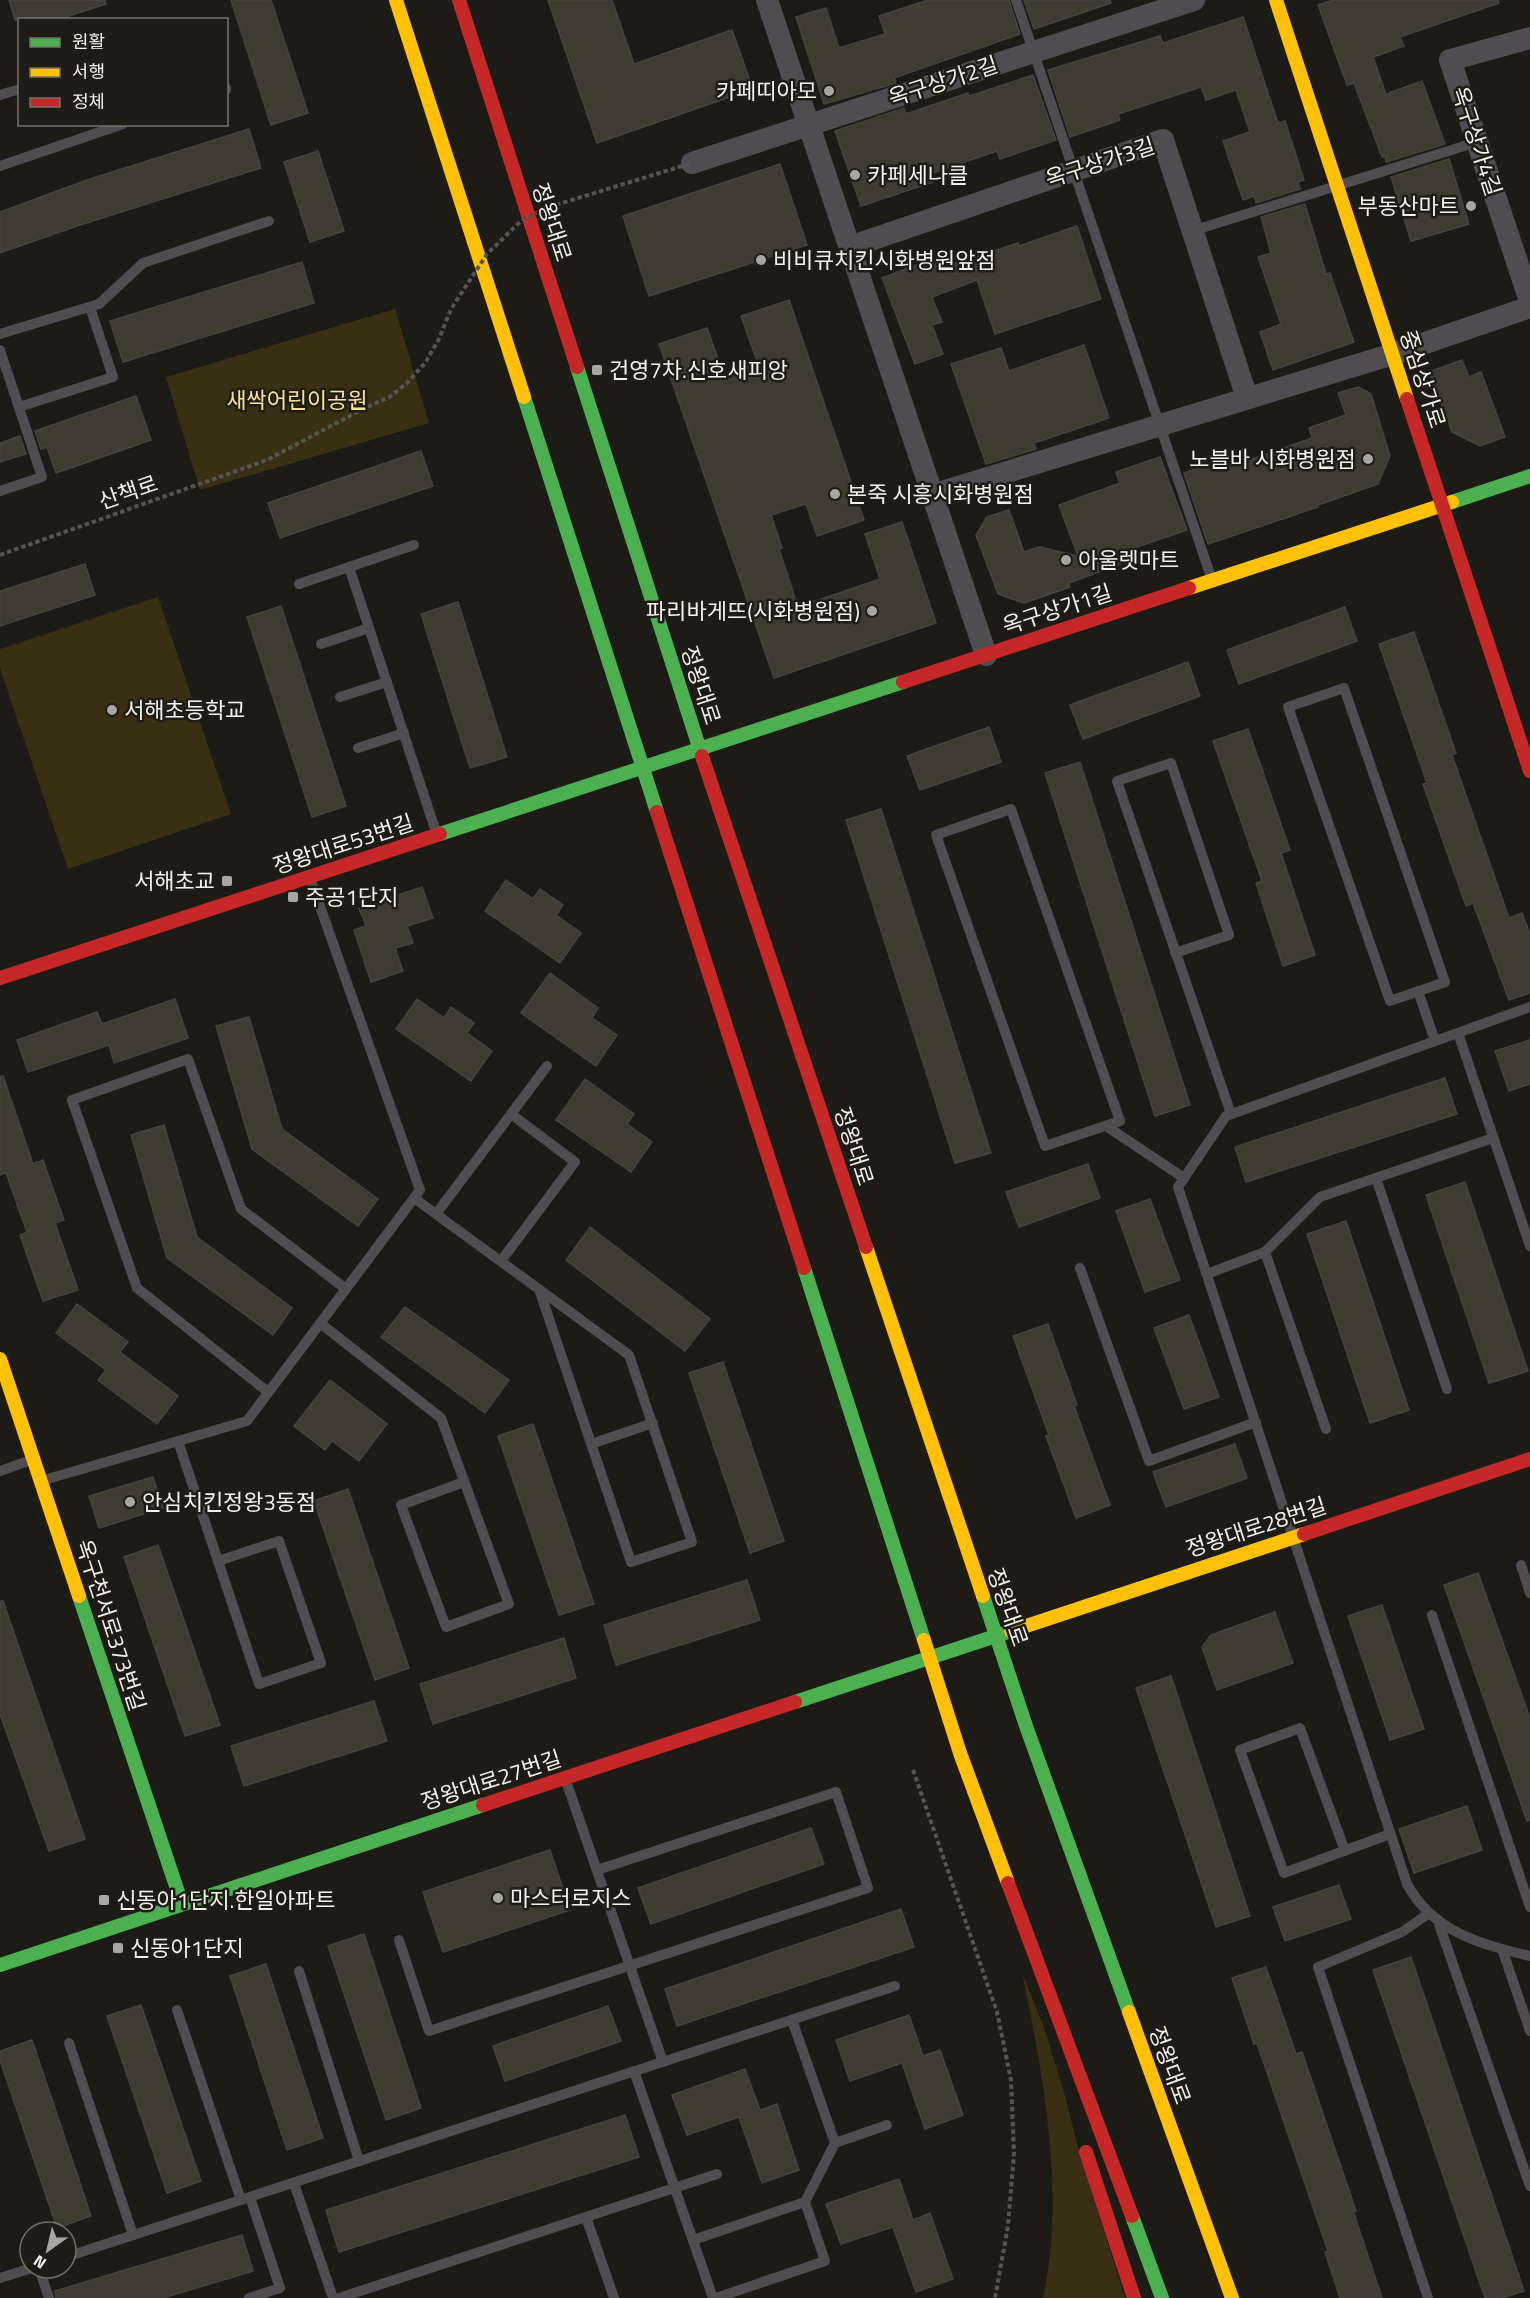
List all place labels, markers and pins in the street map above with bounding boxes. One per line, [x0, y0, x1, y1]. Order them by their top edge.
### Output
place label: 카페띠아모 [716, 74, 817, 108]
marker: 카페띠아모 [822, 84, 836, 98]
place label: 카페세나클 [867, 158, 968, 192]
marker: 카페세나클 [848, 168, 862, 182]
place label: 부동산마트 [1358, 189, 1459, 223]
marker: 부동산마트 [1464, 199, 1478, 213]
place label: 비비큐치킨시화병원앞점 [773, 243, 996, 277]
marker: 비비큐치킨시화병원앞점 [754, 253, 768, 267]
place label: 건영7차.신호새피앙 [609, 353, 788, 387]
marker: 건영7차.신호새피앙 [590, 363, 604, 377]
place label: 노블바 시화병원점 [1189, 442, 1356, 476]
marker: 노블바 시화병원점 [1361, 452, 1375, 466]
place label: 본죽 시흥시화병원점 [847, 477, 1034, 511]
marker: 본죽 시흥시화병원점 [828, 487, 842, 501]
place label: 아울렛마트 [1078, 543, 1179, 577]
marker: 아울렛마트 [1059, 553, 1073, 567]
place label: 파리바게뜨(시화병원점) [646, 594, 860, 628]
marker: 파리바게뜨(시화병원점) [865, 604, 879, 618]
place label: 서해초등학교 [124, 693, 245, 727]
marker: 서해초등학교 [105, 703, 119, 717]
place label: 서해초교 [134, 864, 215, 898]
marker: 서해초교 [220, 874, 234, 888]
place label: 주공1단지 [305, 880, 398, 914]
marker: 주공1단지 [286, 890, 300, 904]
place label: 안심치킨정왕3동점 [142, 1485, 316, 1519]
marker: 안심치킨정왕3동점 [123, 1495, 137, 1509]
place label: 마스터로지스 [510, 1881, 631, 1915]
place label: 신동아1단지.한일아파트 [116, 1883, 335, 1917]
marker: 마스터로지스 [491, 1891, 505, 1905]
marker: 신동아1단지.한일아파트 [97, 1893, 111, 1907]
place label: 신동아1단지 [130, 1931, 244, 1965]
marker: 신동아1단지 [111, 1941, 125, 1955]

